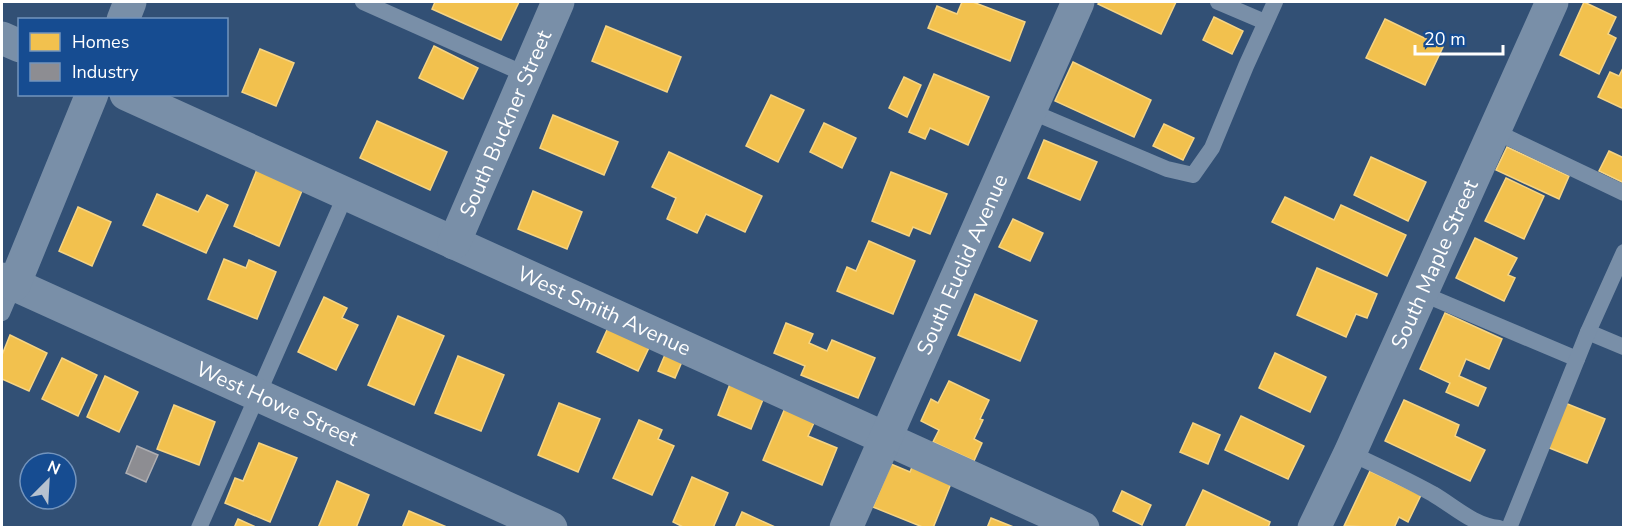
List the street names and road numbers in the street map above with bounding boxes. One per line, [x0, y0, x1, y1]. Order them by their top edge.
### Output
street label: South Buckner Street [453, 25, 558, 221]
street label: South Euclid Avenue [910, 170, 1014, 359]
street label: South Maple Street [1384, 175, 1485, 353]
street label: West Smith Avenue [513, 259, 695, 362]
street label: West Howe Street [192, 355, 363, 453]

